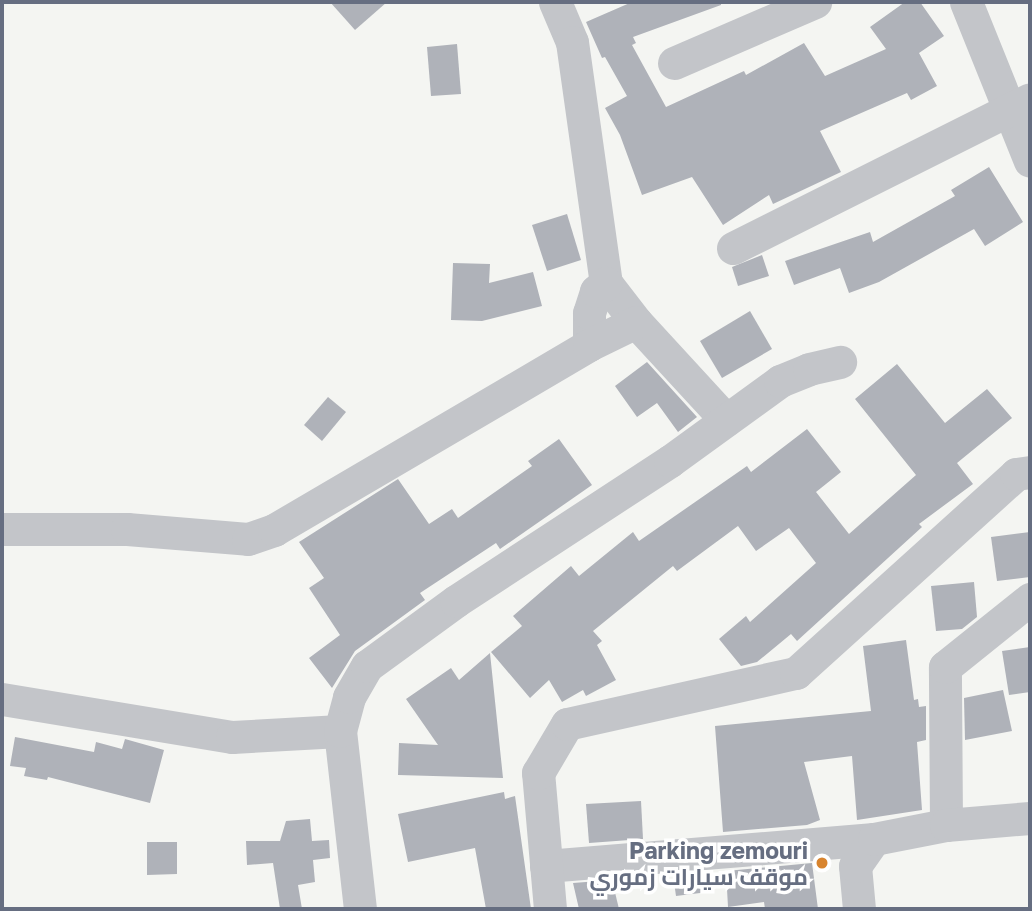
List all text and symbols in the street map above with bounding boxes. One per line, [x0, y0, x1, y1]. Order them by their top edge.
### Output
place label: Parking zemouri موقف سيارات زموري [590, 836, 808, 890]
marker: Parking zemouri موقف سيارات زموري [814, 855, 830, 871]

